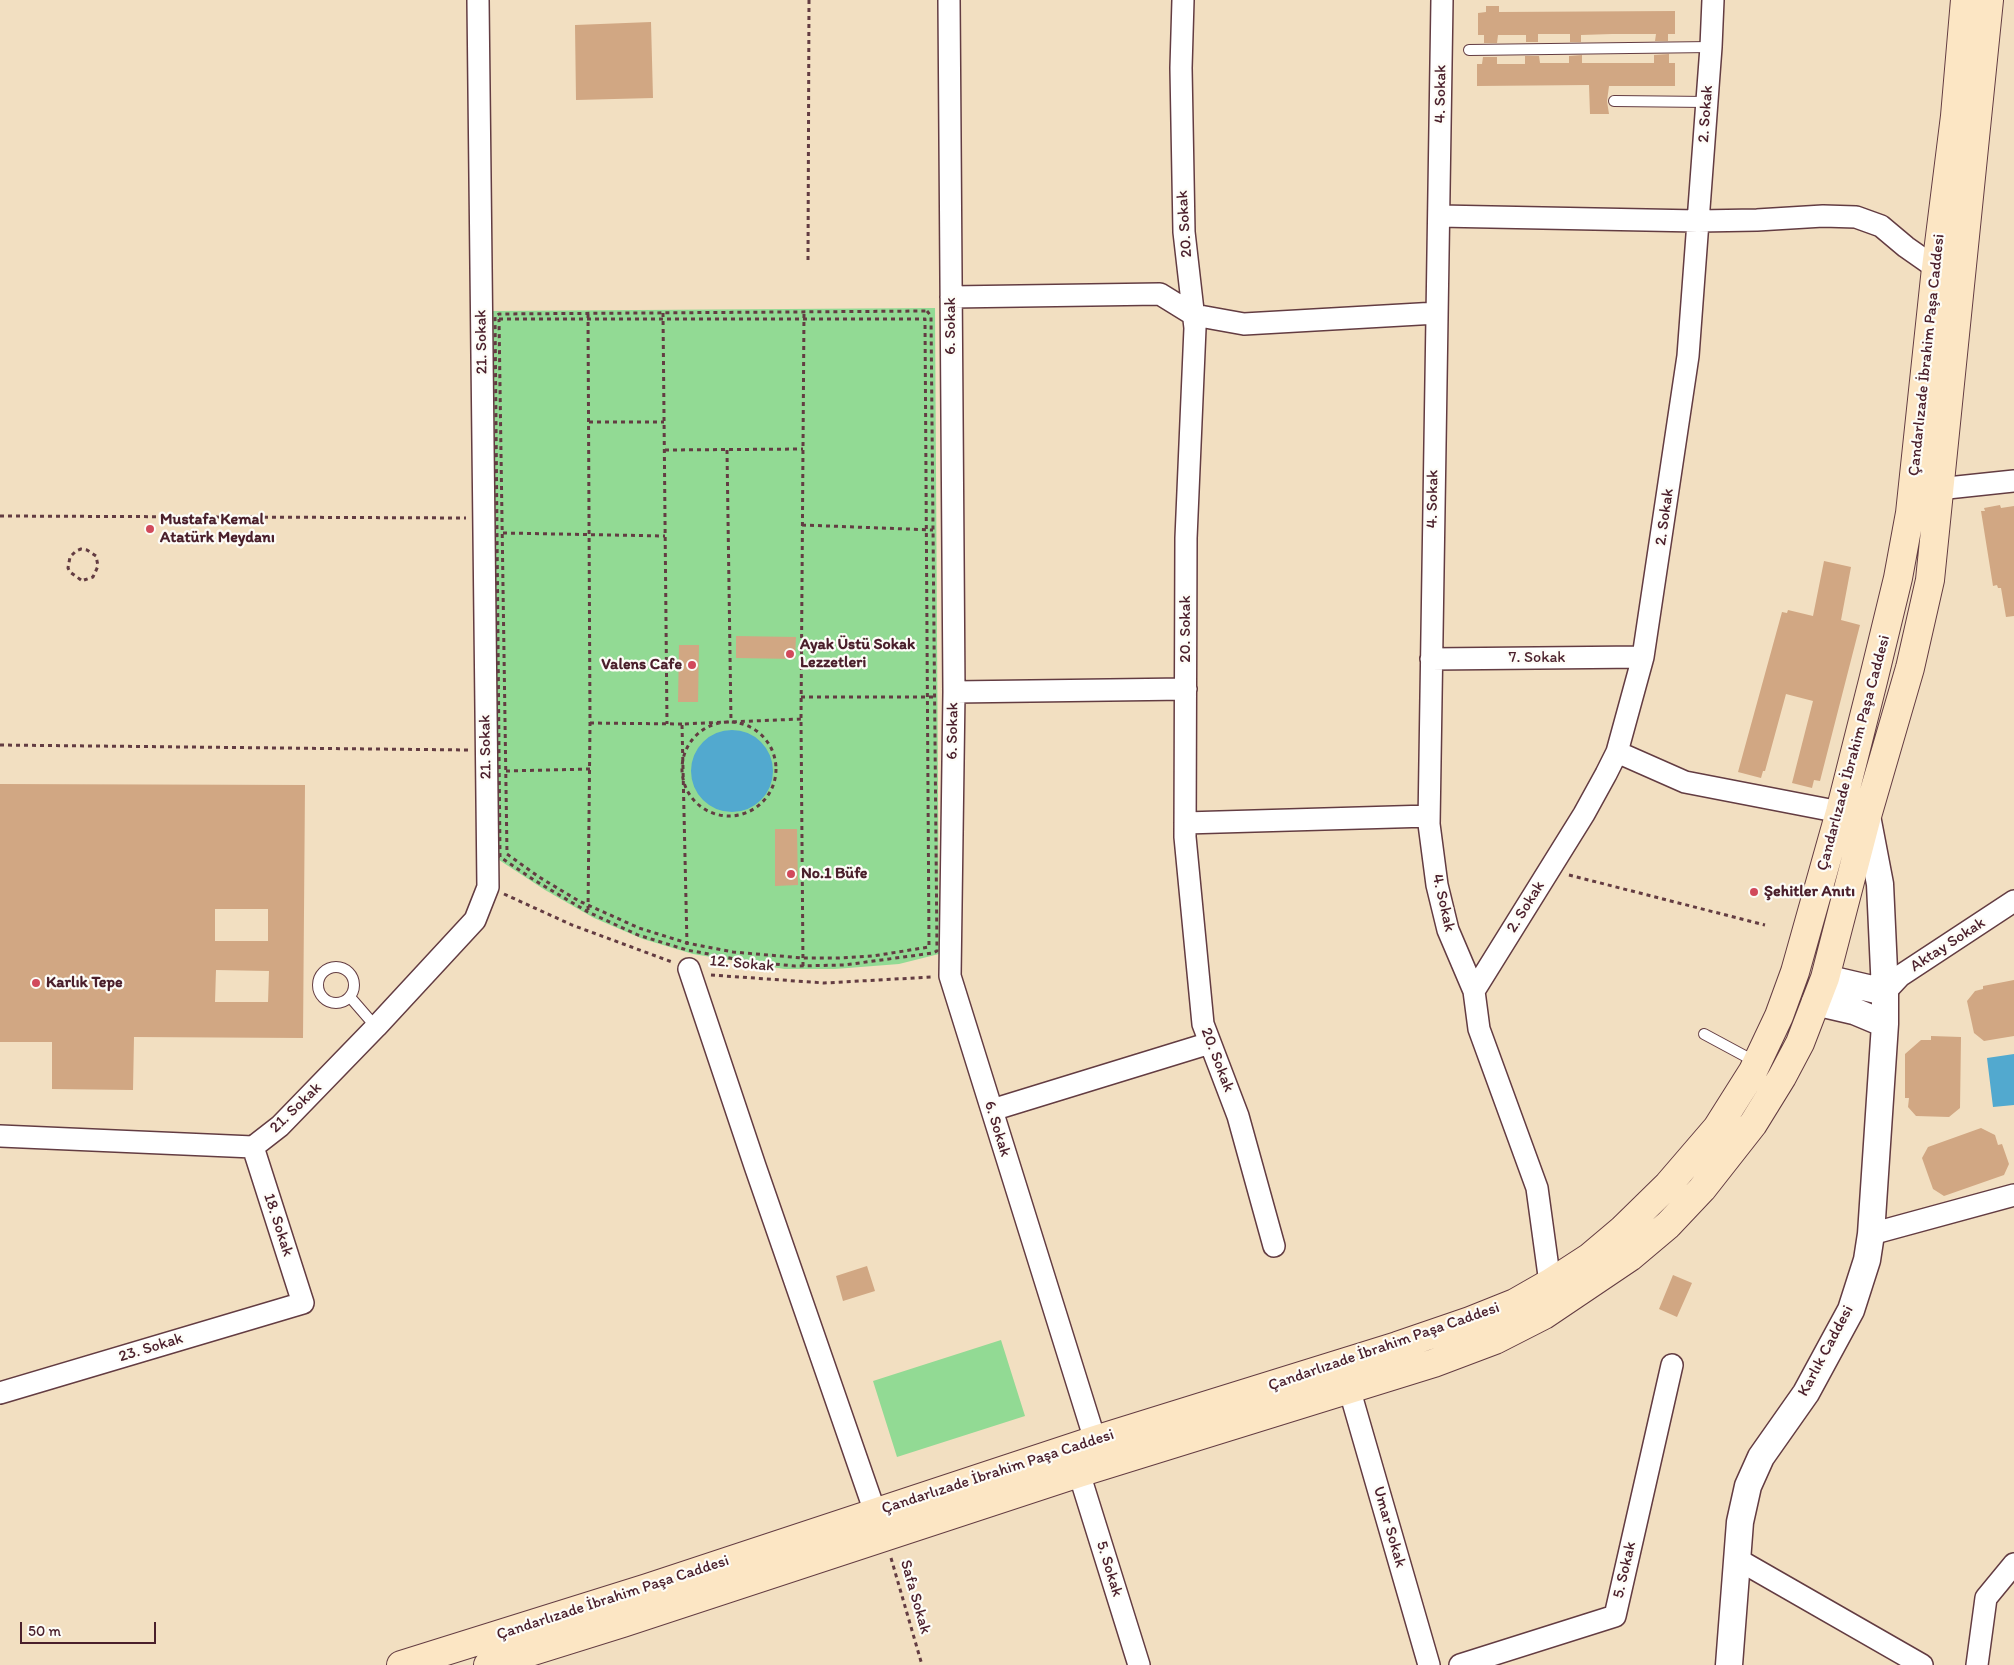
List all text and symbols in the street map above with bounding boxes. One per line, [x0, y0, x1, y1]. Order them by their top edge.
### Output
street label: 4. Sokak [1431, 65, 1451, 123]
street label: 2. Sokak [1694, 85, 1718, 143]
street label: 20. Sokak [1173, 190, 1197, 258]
street label: Çandarlızade İbrahim Paşa Caddesi [1905, 233, 1949, 477]
street label: 6. Sokak [941, 297, 961, 355]
street label: 21. Sokak [472, 309, 492, 375]
street label: 4. Sokak [1423, 470, 1443, 528]
street label: 2. Sokak [1651, 487, 1679, 547]
place label: Mustafa Kemal Atatürk Meydanı [160, 510, 275, 548]
marker: Mustafa Kemal Atatürk Meydanı [144, 523, 156, 535]
street label: 20. Sokak [1176, 595, 1196, 663]
street label: Çandarlızade İbrahim Paşa Caddesi [1813, 633, 1895, 873]
place label: Ayak Üstü Sokak Lezzetleri [800, 635, 915, 673]
marker: Ayak Üstü Sokak Lezzetleri [784, 648, 796, 660]
street label: 7. Sokak [1509, 648, 1565, 668]
place label: Valens Cafe [601, 655, 682, 675]
marker: Valens Cafe [686, 659, 698, 671]
street label: 6. Sokak [943, 702, 963, 760]
street label: 21. Sokak [476, 714, 496, 780]
place label: No.1 Büfe [801, 864, 867, 884]
marker: No.1 Büfe [785, 868, 797, 880]
street label: 4. Sokak [1427, 872, 1459, 934]
street label: 2. Sokak [1503, 878, 1549, 936]
place label: Şehitler Anıtı [1764, 882, 1855, 902]
marker: Şehitler Anıtı [1748, 886, 1760, 898]
street label: Aktay Sokak [1907, 914, 1989, 976]
street label: 12. Sokak [709, 952, 775, 976]
place label: Karlık Tepe [46, 973, 122, 993]
marker: Karlık Tepe [30, 977, 42, 989]
street label: 20. Sokak [1196, 1025, 1238, 1095]
street label: 21. Sokak [266, 1079, 326, 1137]
street label: 6. Sokak [979, 1099, 1015, 1159]
street label: 18. Sokak [259, 1191, 297, 1259]
street label: Çandarlızade İbrahim Paşa Caddesi [1266, 1298, 1502, 1396]
street label: Karlık Caddesi [1794, 1302, 1858, 1400]
street label: 23. Sokak [117, 1329, 185, 1367]
street label: Çandarlızade İbrahim Paşa Caddesi [879, 1425, 1117, 1519]
street label: Umar Sokak [1368, 1484, 1410, 1570]
street label: 5. Sokak [1091, 1539, 1127, 1599]
street label: 5. Sokak [1609, 1540, 1641, 1600]
street label: Çandarlızade İbrahim Paşa Caddesi [494, 1551, 732, 1645]
street label: Safa Sokak [895, 1558, 935, 1636]
scale bar [22, 1612, 159, 1644]
text: 50 m [28, 1622, 61, 1640]

